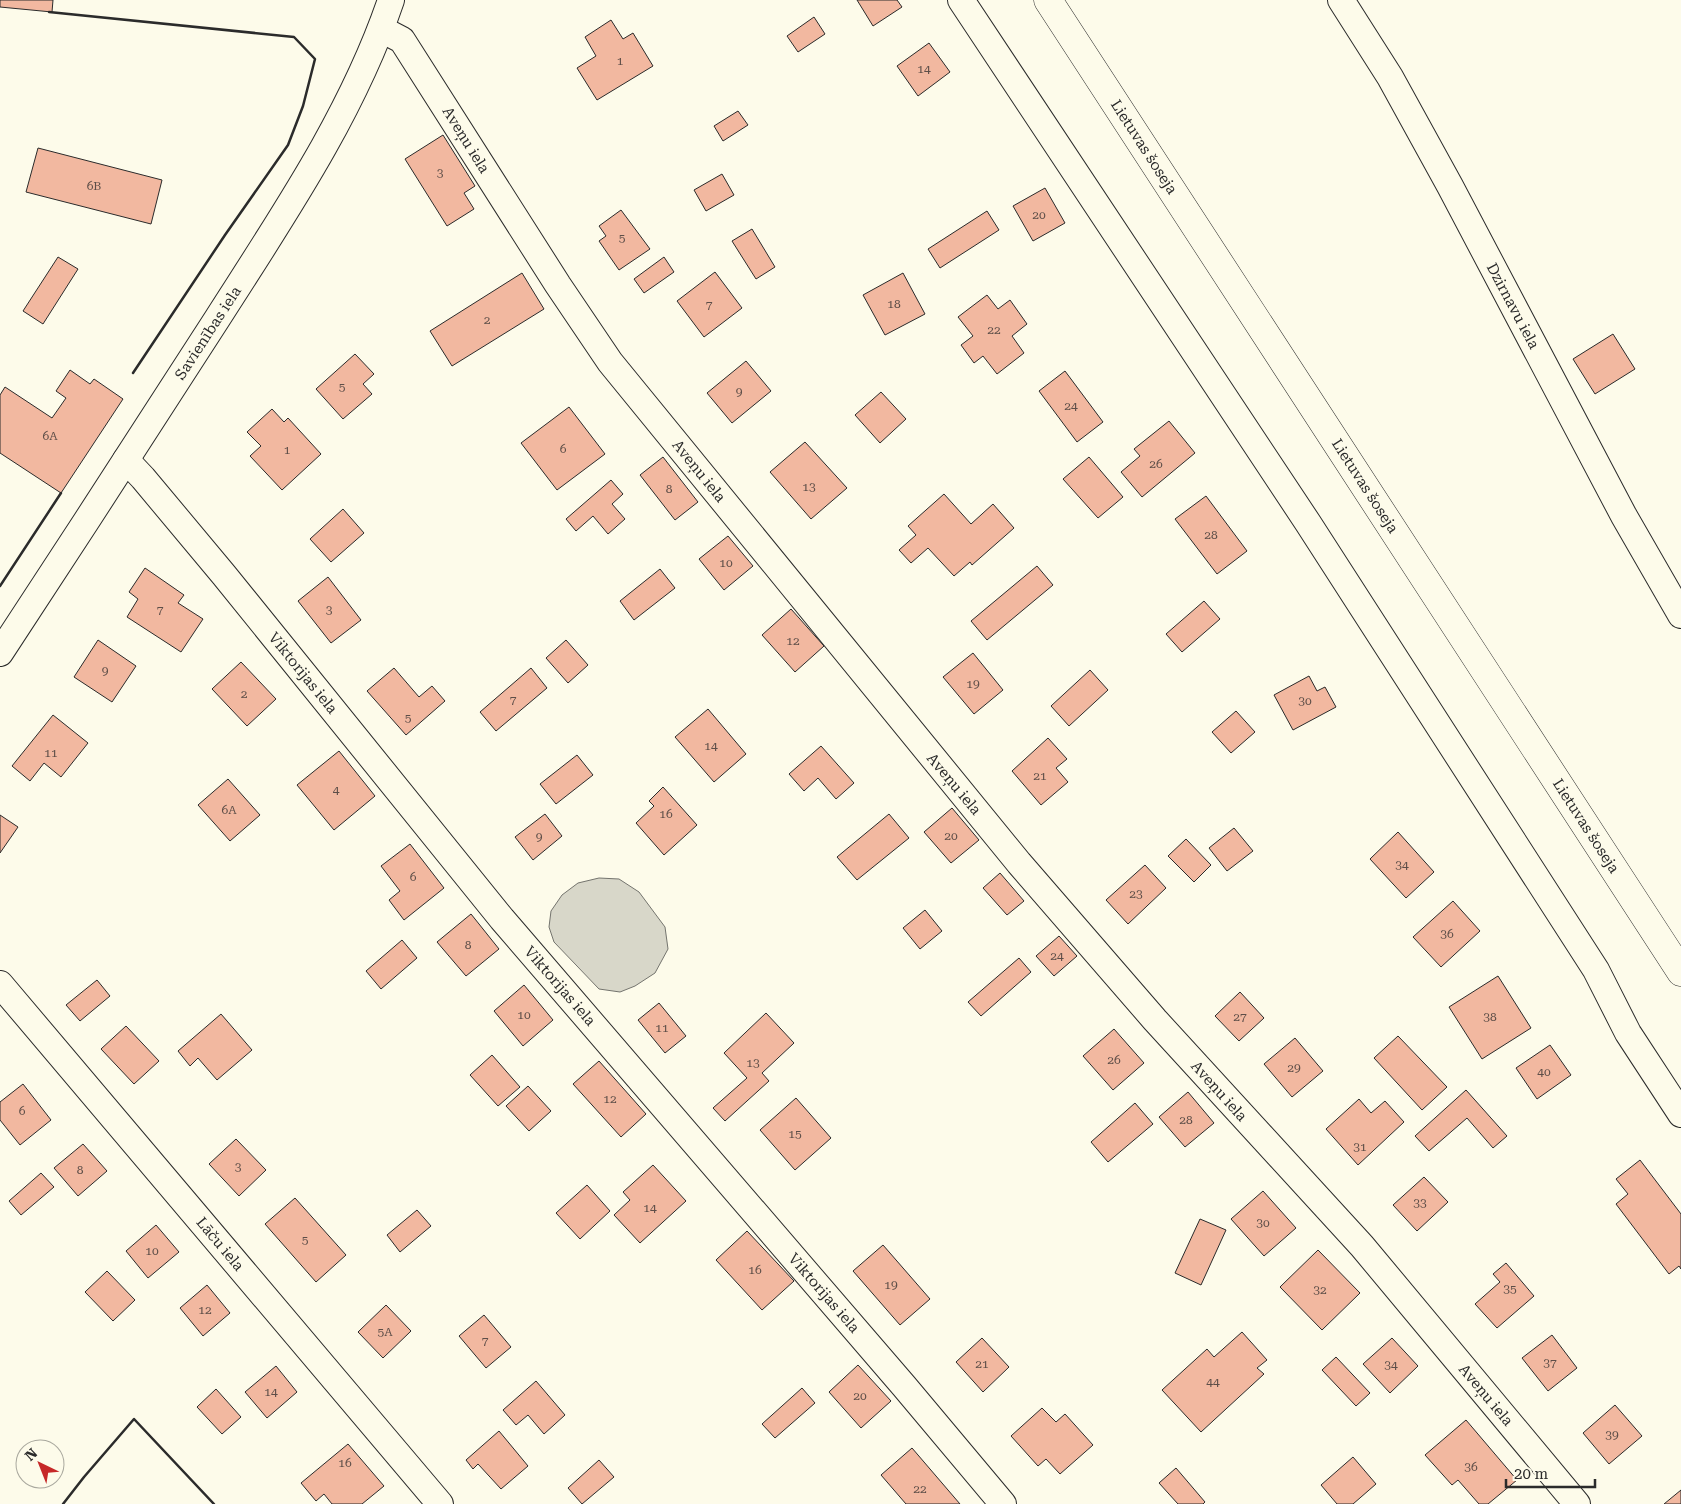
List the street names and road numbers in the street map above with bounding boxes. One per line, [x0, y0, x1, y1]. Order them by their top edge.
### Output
street label: Lietuvas šoseja [1107, 96, 1181, 198]
street label: Aveņu iela [438, 103, 494, 177]
street label: Dzirnavu iela [1483, 260, 1543, 352]
street label: Savienības iela [171, 283, 245, 383]
street label: Lietuvas šoseja [1328, 435, 1402, 537]
street label: Aveņu iela [668, 436, 730, 506]
street label: Viktorijas iela [265, 629, 341, 717]
street label: Aveņu iela [922, 749, 985, 819]
street label: Lietuvas šoseja [1549, 775, 1623, 877]
street label: Viktorijas iela [521, 943, 599, 1029]
street label: Aveņu iela [1186, 1057, 1251, 1126]
street label: Lāču iela [192, 1213, 248, 1275]
street label: Viktorijas iela [785, 1250, 863, 1336]
street label: Aveņu iela [1454, 1360, 1517, 1430]

